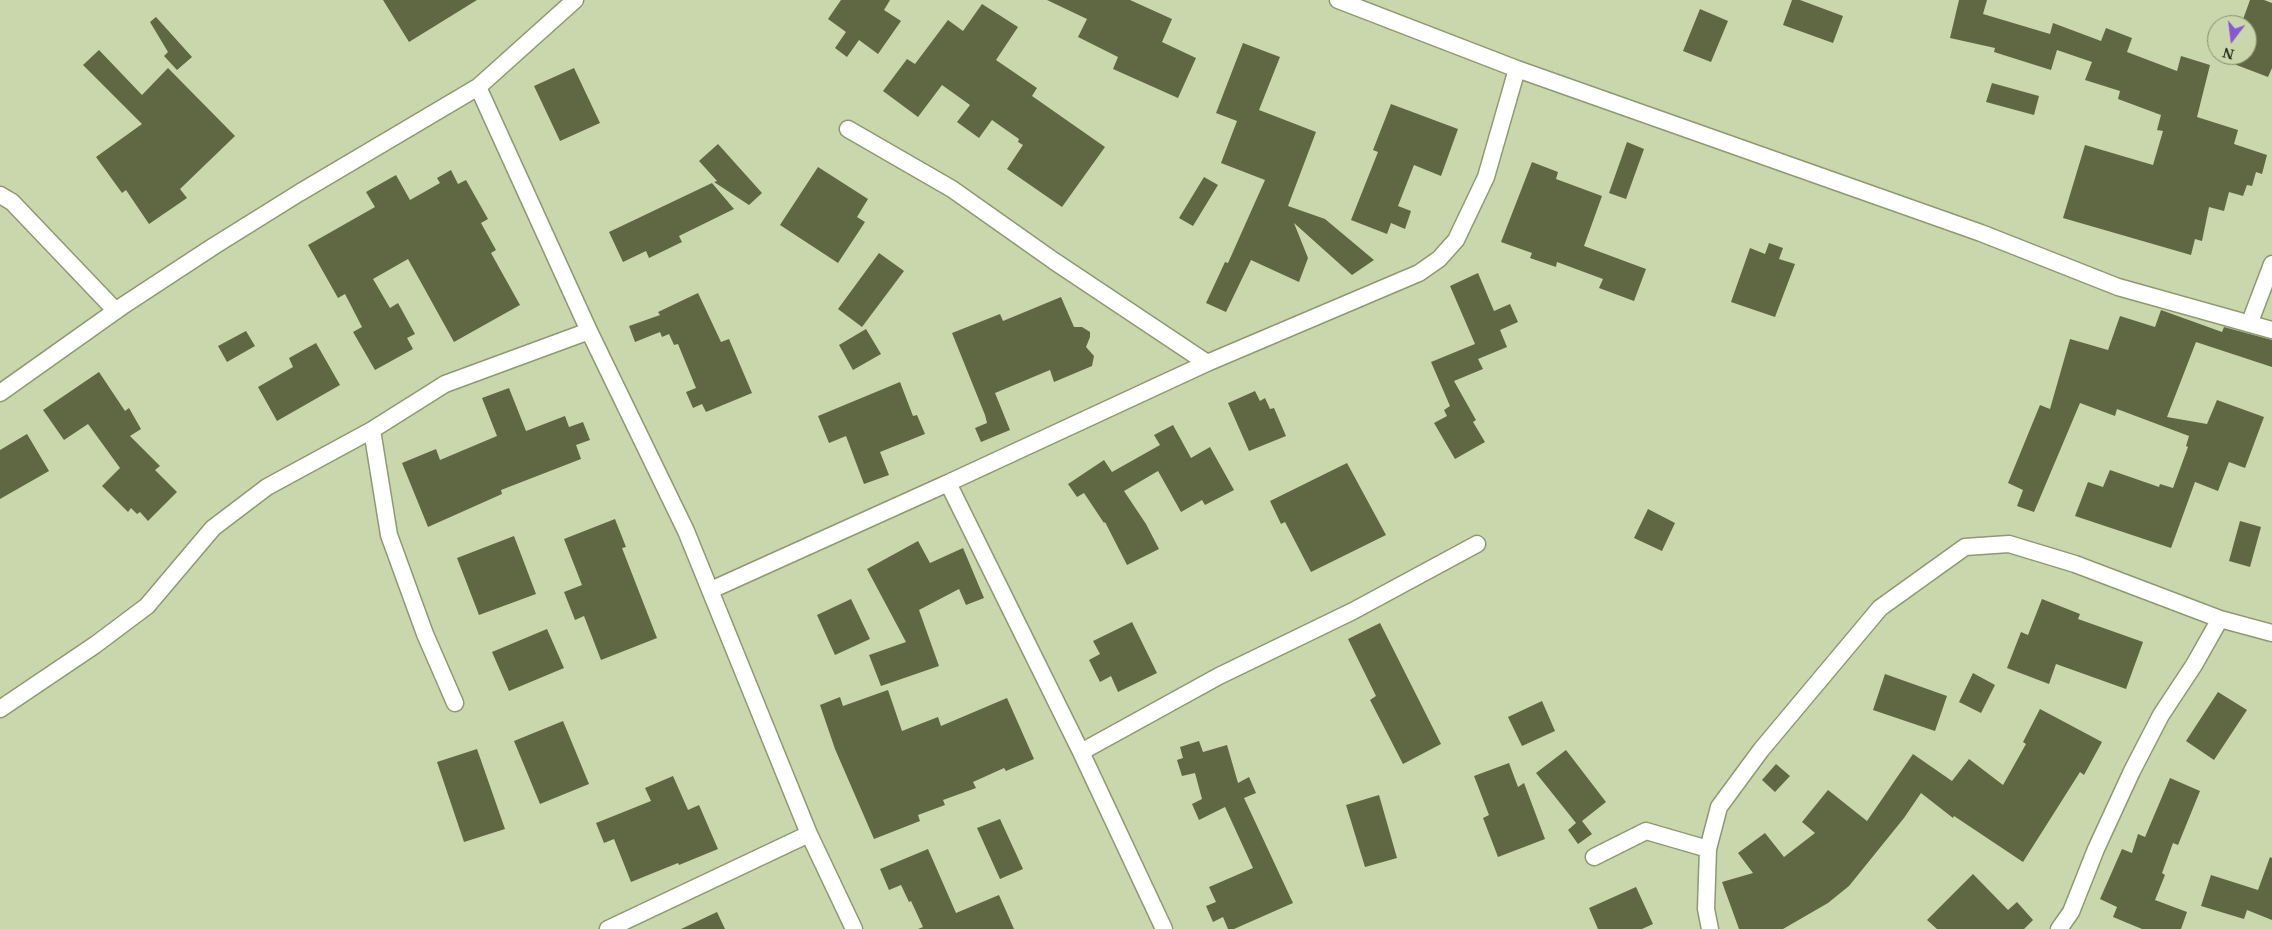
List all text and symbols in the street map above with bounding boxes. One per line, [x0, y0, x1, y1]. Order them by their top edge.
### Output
north arrow [2207, 15, 2257, 65]
text: N [2220, 43, 2236, 65]

